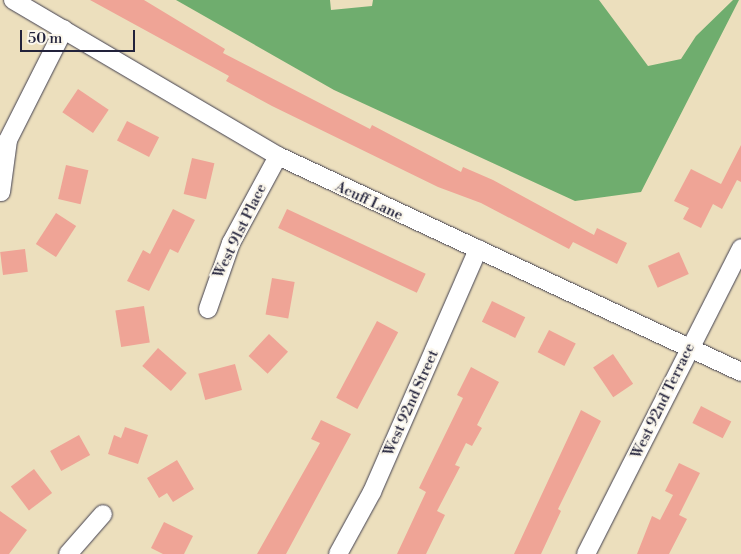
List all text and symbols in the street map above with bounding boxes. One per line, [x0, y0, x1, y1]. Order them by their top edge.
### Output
scale bar [22, 20, 138, 52]
text: 50 m [28, 29, 62, 48]
street label: Acuff Lane [332, 177, 406, 225]
street label: West 91st Place [209, 181, 271, 281]
street label: West 92nd Terrace [627, 340, 699, 462]
street label: West 92nd Street [380, 347, 442, 459]

